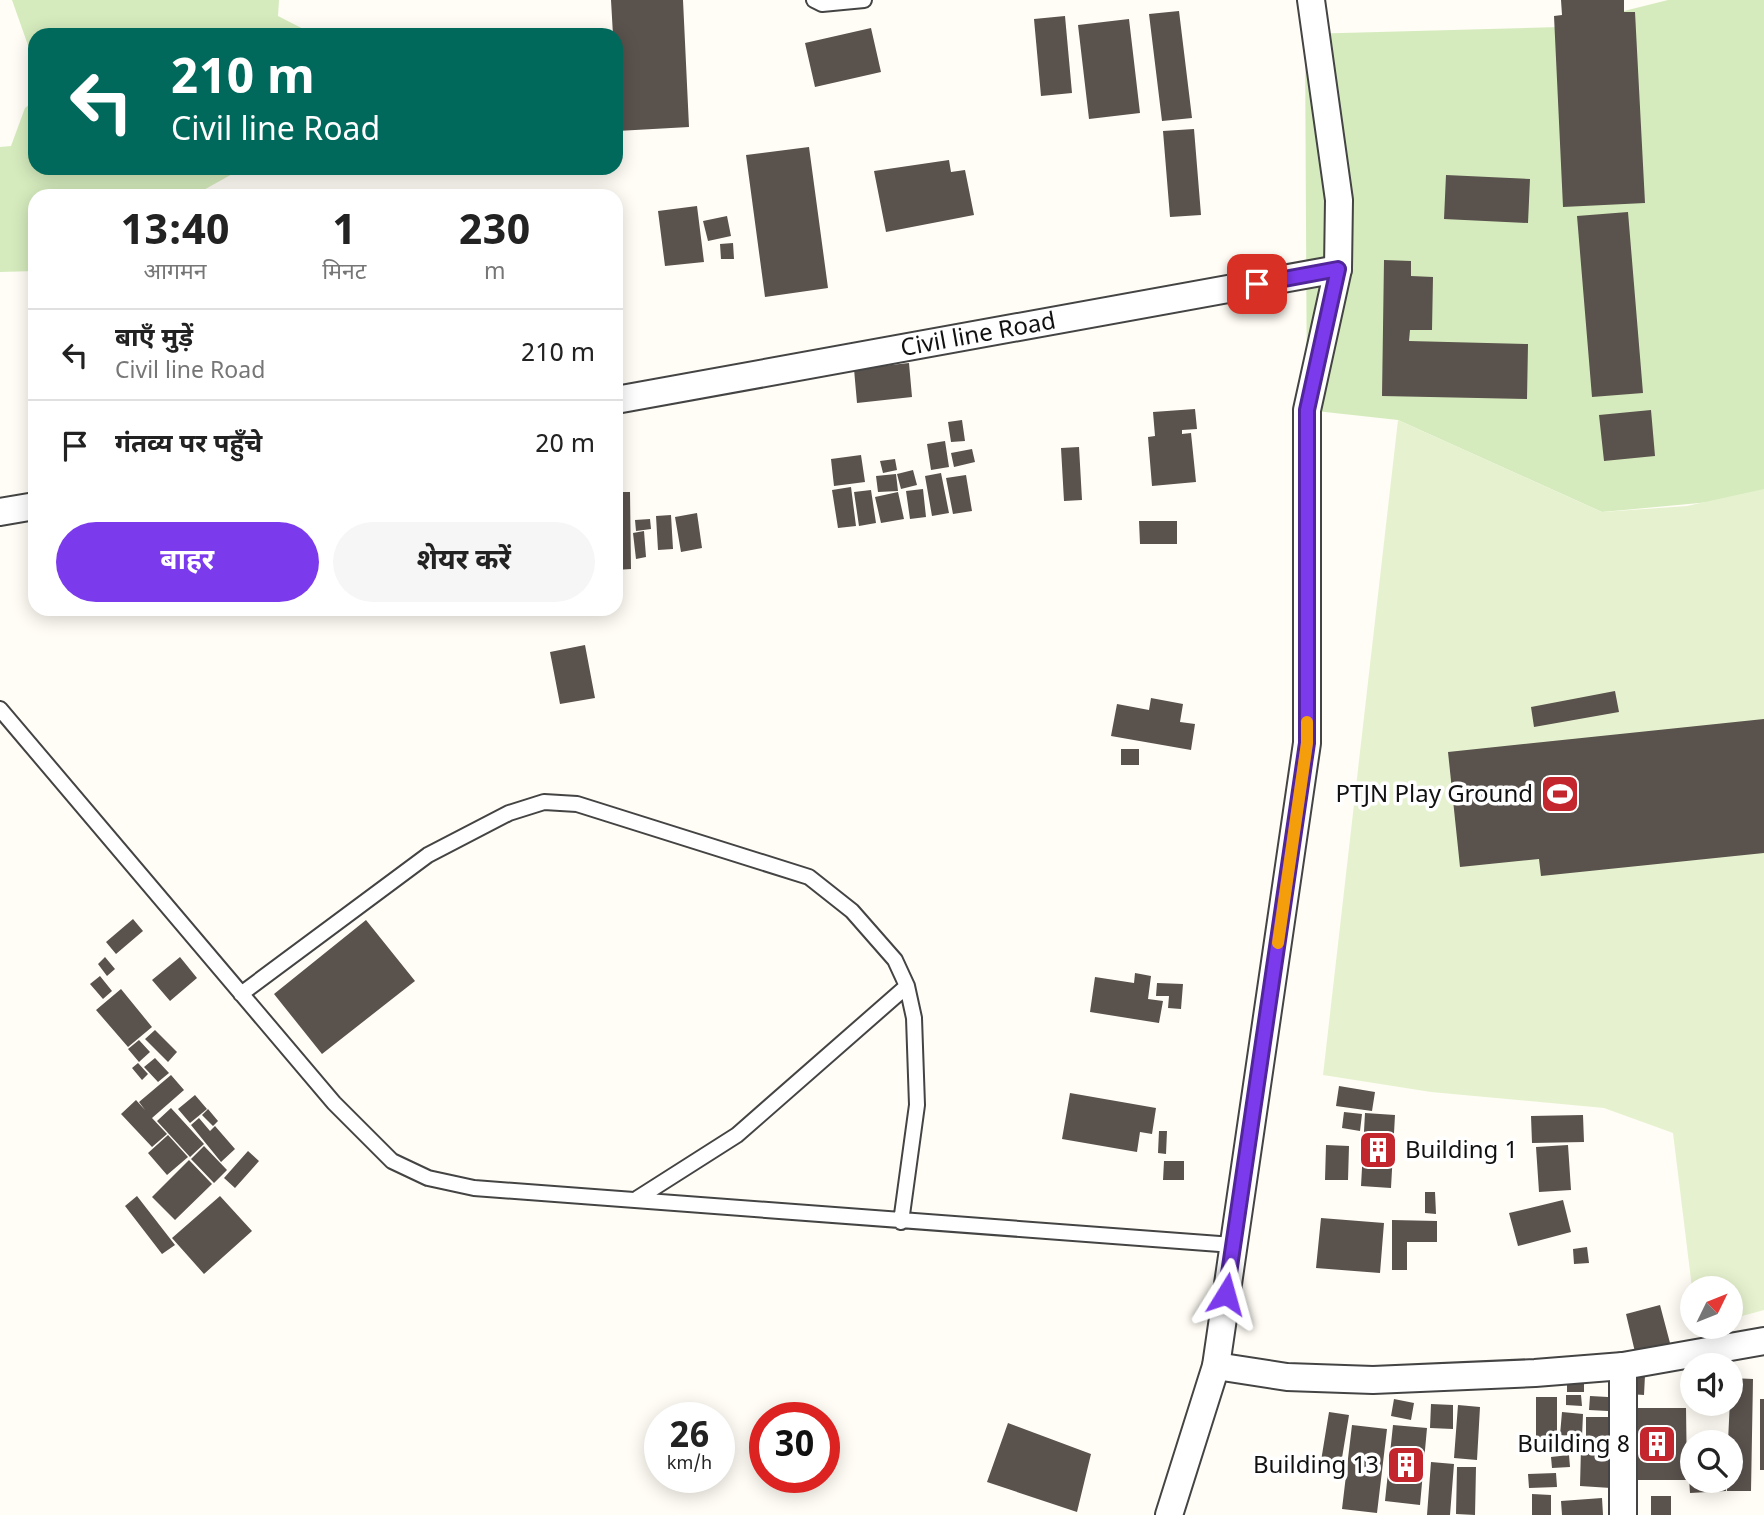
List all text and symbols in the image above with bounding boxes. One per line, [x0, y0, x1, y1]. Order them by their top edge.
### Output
text: 210 m [171, 49, 315, 113]
icon: left [56, 56, 147, 147]
text: Civil line Road [171, 111, 380, 153]
text: 13:40 [121, 206, 230, 261]
text: 1 [332, 206, 356, 261]
text: 230 [459, 206, 530, 261]
pin [1227, 254, 1287, 314]
text: आगमन [144, 258, 207, 288]
text: मिनट [322, 258, 366, 288]
text: m [484, 258, 505, 288]
icon: arrive [1238, 265, 1276, 303]
street label: Civil line Road [898, 307, 1059, 366]
text: बाएँ मुड़ें [115, 323, 193, 357]
icon: left [56, 336, 94, 374]
text: 210 m [521, 338, 595, 372]
text: Civil line Road [115, 357, 265, 387]
icon: arrive [56, 427, 94, 465]
text: गंतव्य पर पहुँचे [115, 429, 262, 463]
text: 20 m [535, 429, 595, 463]
button: बाहर [56, 522, 319, 602]
button: शेयर करें [333, 522, 595, 602]
sports icon: PTJN Play Ground [1539, 773, 1581, 815]
place label: PTJN Play Ground [1336, 780, 1533, 812]
building icon: Building 1 [1357, 1129, 1399, 1171]
place label: Building 1 [1405, 1136, 1518, 1168]
position arrow [1189, 1257, 1263, 1331]
north arrow [1680, 1276, 1743, 1339]
map controls [1680, 1276, 1743, 1493]
button: sound [1680, 1353, 1743, 1416]
speed limit sign: 30 [749, 1402, 840, 1493]
text: 26 [670, 1416, 709, 1461]
building icon: Building 8 [1636, 1423, 1678, 1465]
place label: Building 8 [1517, 1430, 1630, 1462]
button: search [1680, 1430, 1743, 1493]
building icon: Building 13 [1385, 1444, 1427, 1486]
place label: Building 13 [1253, 1451, 1379, 1483]
text: km/h [667, 1453, 712, 1476]

